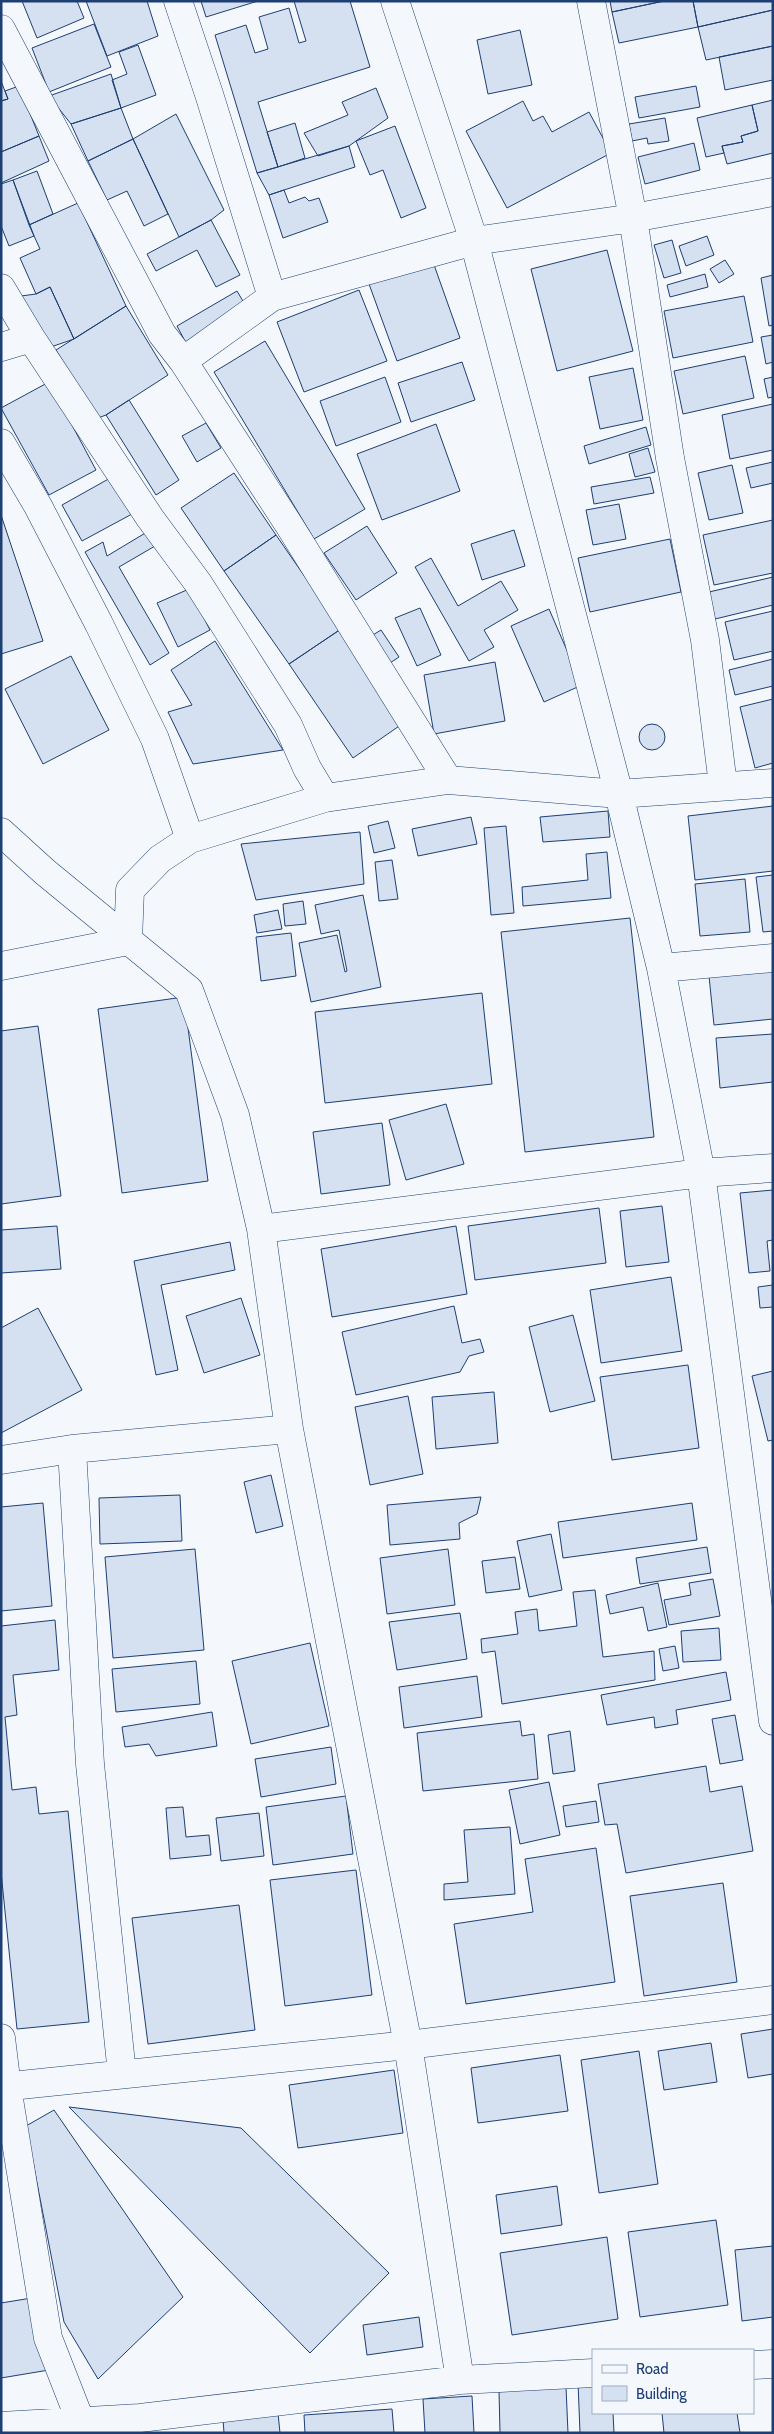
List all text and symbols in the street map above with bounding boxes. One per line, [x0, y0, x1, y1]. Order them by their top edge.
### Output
legend [592, 2349, 754, 2414]
text: Road [636, 2360, 669, 2378]
text: Building [636, 2385, 687, 2403]

